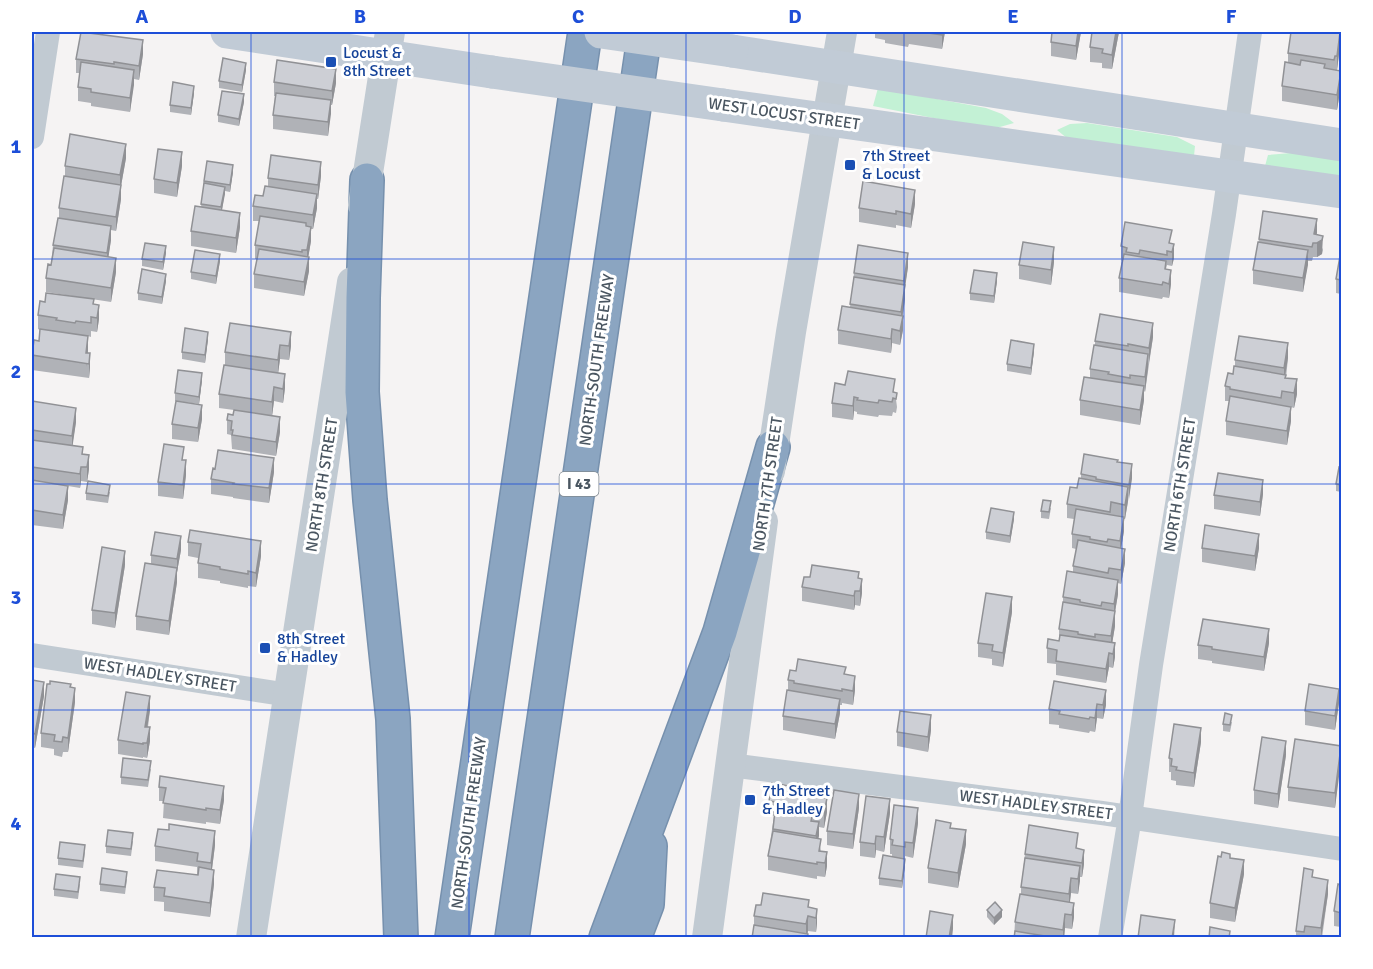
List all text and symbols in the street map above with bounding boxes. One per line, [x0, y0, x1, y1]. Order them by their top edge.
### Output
text: A [136, 4, 149, 29]
text: B [354, 4, 366, 29]
text: C [572, 4, 584, 29]
text: D [788, 4, 802, 29]
text: E [1007, 4, 1019, 29]
text: F [1226, 4, 1237, 29]
place label: Locust & 8th Street [343, 43, 412, 81]
marker: Locust & 8th Street [324, 55, 338, 69]
street label: WEST LOCUST STREET [707, 93, 861, 135]
text: 1 [11, 134, 22, 159]
place label: 7th Street & Locust [862, 146, 931, 184]
marker: 7th Street & Locust [843, 158, 857, 172]
street label: NORTH-SOUTH FREEWAY [575, 273, 619, 447]
text: 2 [11, 359, 21, 384]
street label: NORTH 7TH STREET [749, 415, 787, 553]
street label: NORTH 8TH STREET [302, 416, 343, 554]
street label: NORTH 6TH STREET [1160, 416, 1201, 554]
road number: I 43 [560, 472, 598, 496]
text: 3 [11, 585, 21, 610]
place label: 8th Street & Hadley [277, 629, 346, 667]
marker: 8th Street & Hadley [258, 641, 272, 655]
street label: WEST HADLEY STREET [82, 653, 238, 697]
street label: NORTH-SOUTH FREEWAY [447, 736, 491, 910]
place label: 7th Street & Hadley [762, 781, 831, 819]
street label: WEST HADLEY STREET [958, 786, 1114, 824]
marker: 7th Street & Hadley [743, 793, 757, 807]
text: 4 [11, 811, 22, 836]

